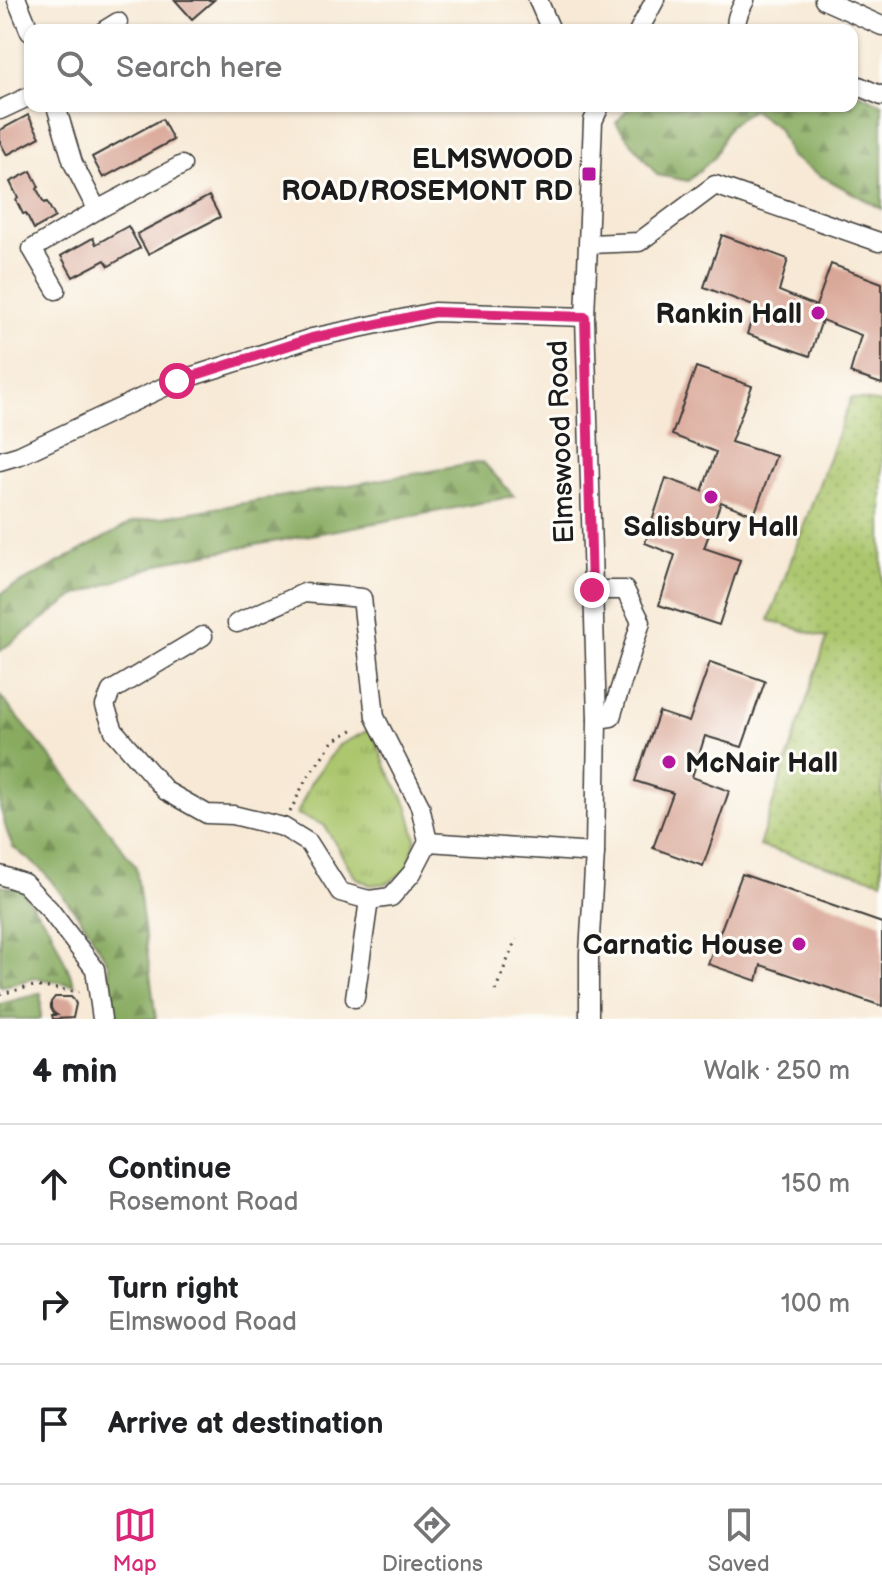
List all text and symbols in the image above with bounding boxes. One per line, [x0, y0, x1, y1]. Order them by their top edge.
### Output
search box [24, 24, 858, 112]
icon: search [52, 46, 96, 90]
text: Search here [116, 50, 282, 86]
place label: ELMSWOOD ROAD/ROSEMONT RD [281, 143, 573, 208]
marker: ELMSWOOD ROAD/ROSEMONT RD [580, 165, 598, 183]
place label: Rankin Hall [656, 298, 802, 331]
marker: Rankin Hall [809, 304, 827, 322]
street label: Elmswood Road [541, 340, 582, 544]
route start [159, 363, 195, 399]
marker: Salisbury Hall [702, 488, 720, 506]
place label: Salisbury Hall [623, 511, 799, 544]
route end [574, 572, 610, 608]
place label: McNair Hall [685, 747, 838, 780]
marker: McNair Hall [660, 753, 678, 771]
place label: Carnatic House [583, 929, 783, 962]
marker: Carnatic House [790, 935, 808, 953]
text: 4 min [32, 1051, 118, 1092]
text: Walk · 250 m [704, 1056, 850, 1087]
text: Continue [108, 1151, 231, 1187]
icon: ahead [32, 1162, 76, 1206]
text: 150 m [781, 1169, 850, 1200]
text: Rosemont Road [108, 1187, 298, 1218]
text: Turn right [108, 1271, 239, 1307]
icon: right [32, 1282, 76, 1326]
text: 100 m [781, 1289, 850, 1320]
text: Elmswood Road [108, 1307, 297, 1338]
icon: arrive [32, 1402, 76, 1446]
text: Arrive at destination [108, 1406, 384, 1442]
tab: Map [112, 1503, 157, 1578]
tab: Directions [382, 1503, 483, 1578]
tab: Saved [708, 1503, 770, 1578]

